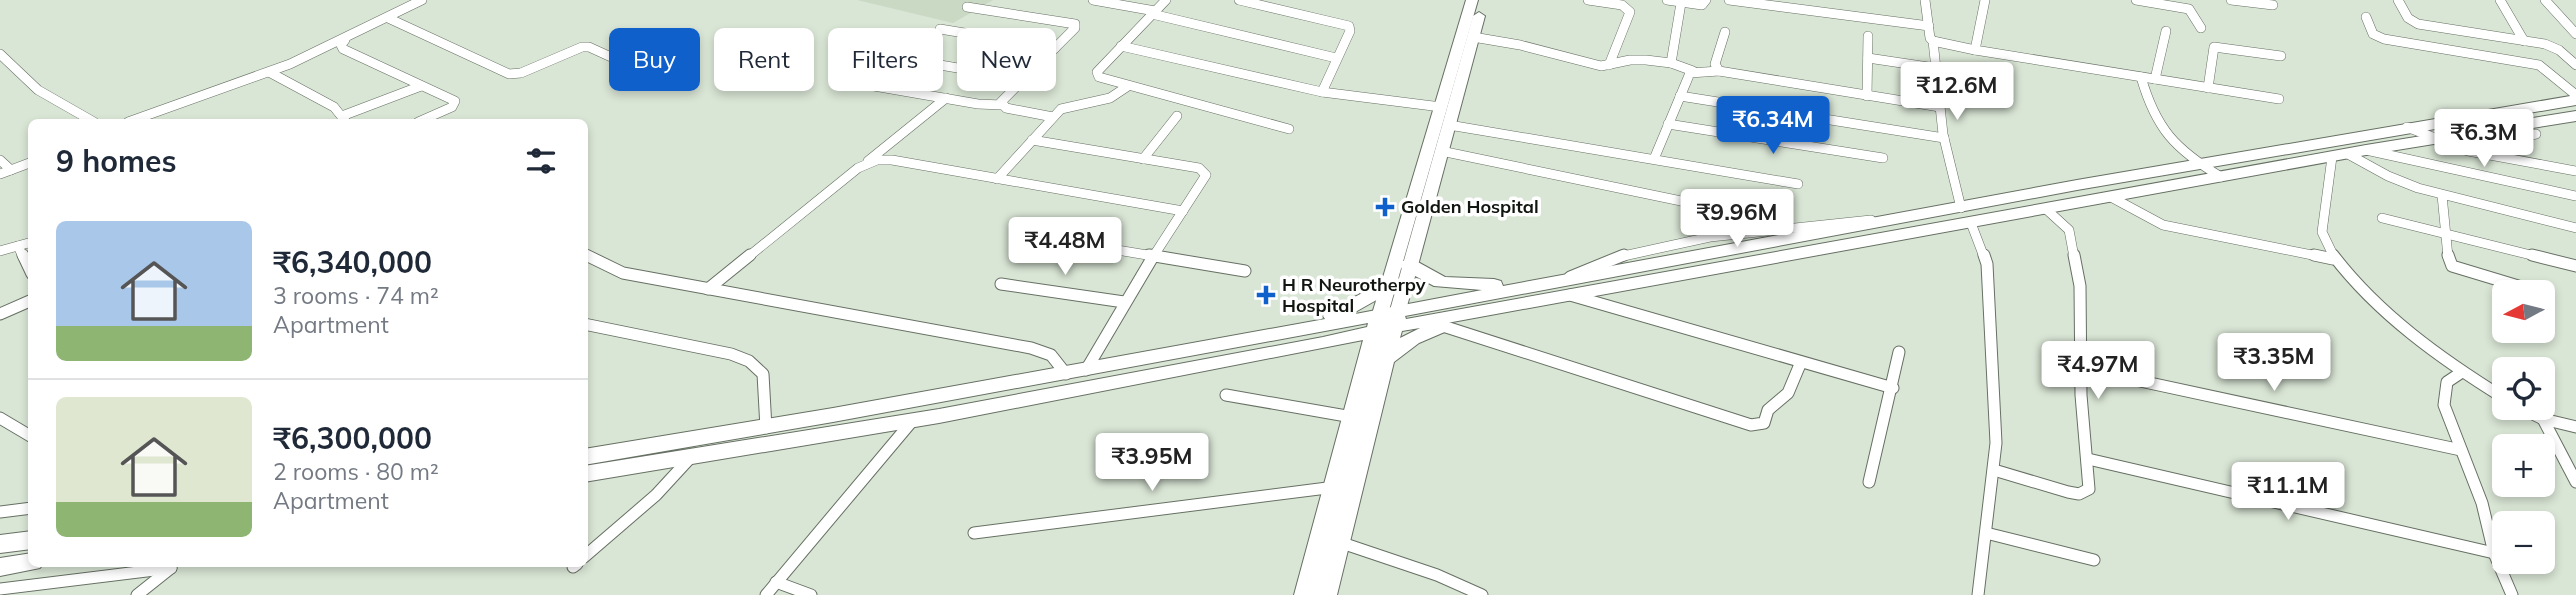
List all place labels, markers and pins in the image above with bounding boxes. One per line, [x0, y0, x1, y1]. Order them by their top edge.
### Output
pin: ₹12.6M [1900, 62, 2014, 122]
pin: ₹6.34M [1716, 96, 1830, 156]
pin: ₹6.3M [2435, 110, 2533, 169]
pin: ₹9.96M [1680, 190, 1794, 249]
place label: Golden Hospital [1401, 195, 1539, 218]
marker: Golden Hospital [1375, 197, 1395, 217]
pin: ₹4.48M [1008, 218, 1122, 277]
place label: H R Neurotherpy Hospital [1282, 273, 1426, 317]
marker: H R Neurotherpy Hospital [1256, 285, 1276, 305]
pin: ₹3.35M [2217, 334, 2331, 393]
pin: ₹4.97M [2041, 342, 2155, 401]
pin: ₹3.95M [1095, 434, 1209, 493]
pin: ₹11.1M [2231, 462, 2345, 522]

